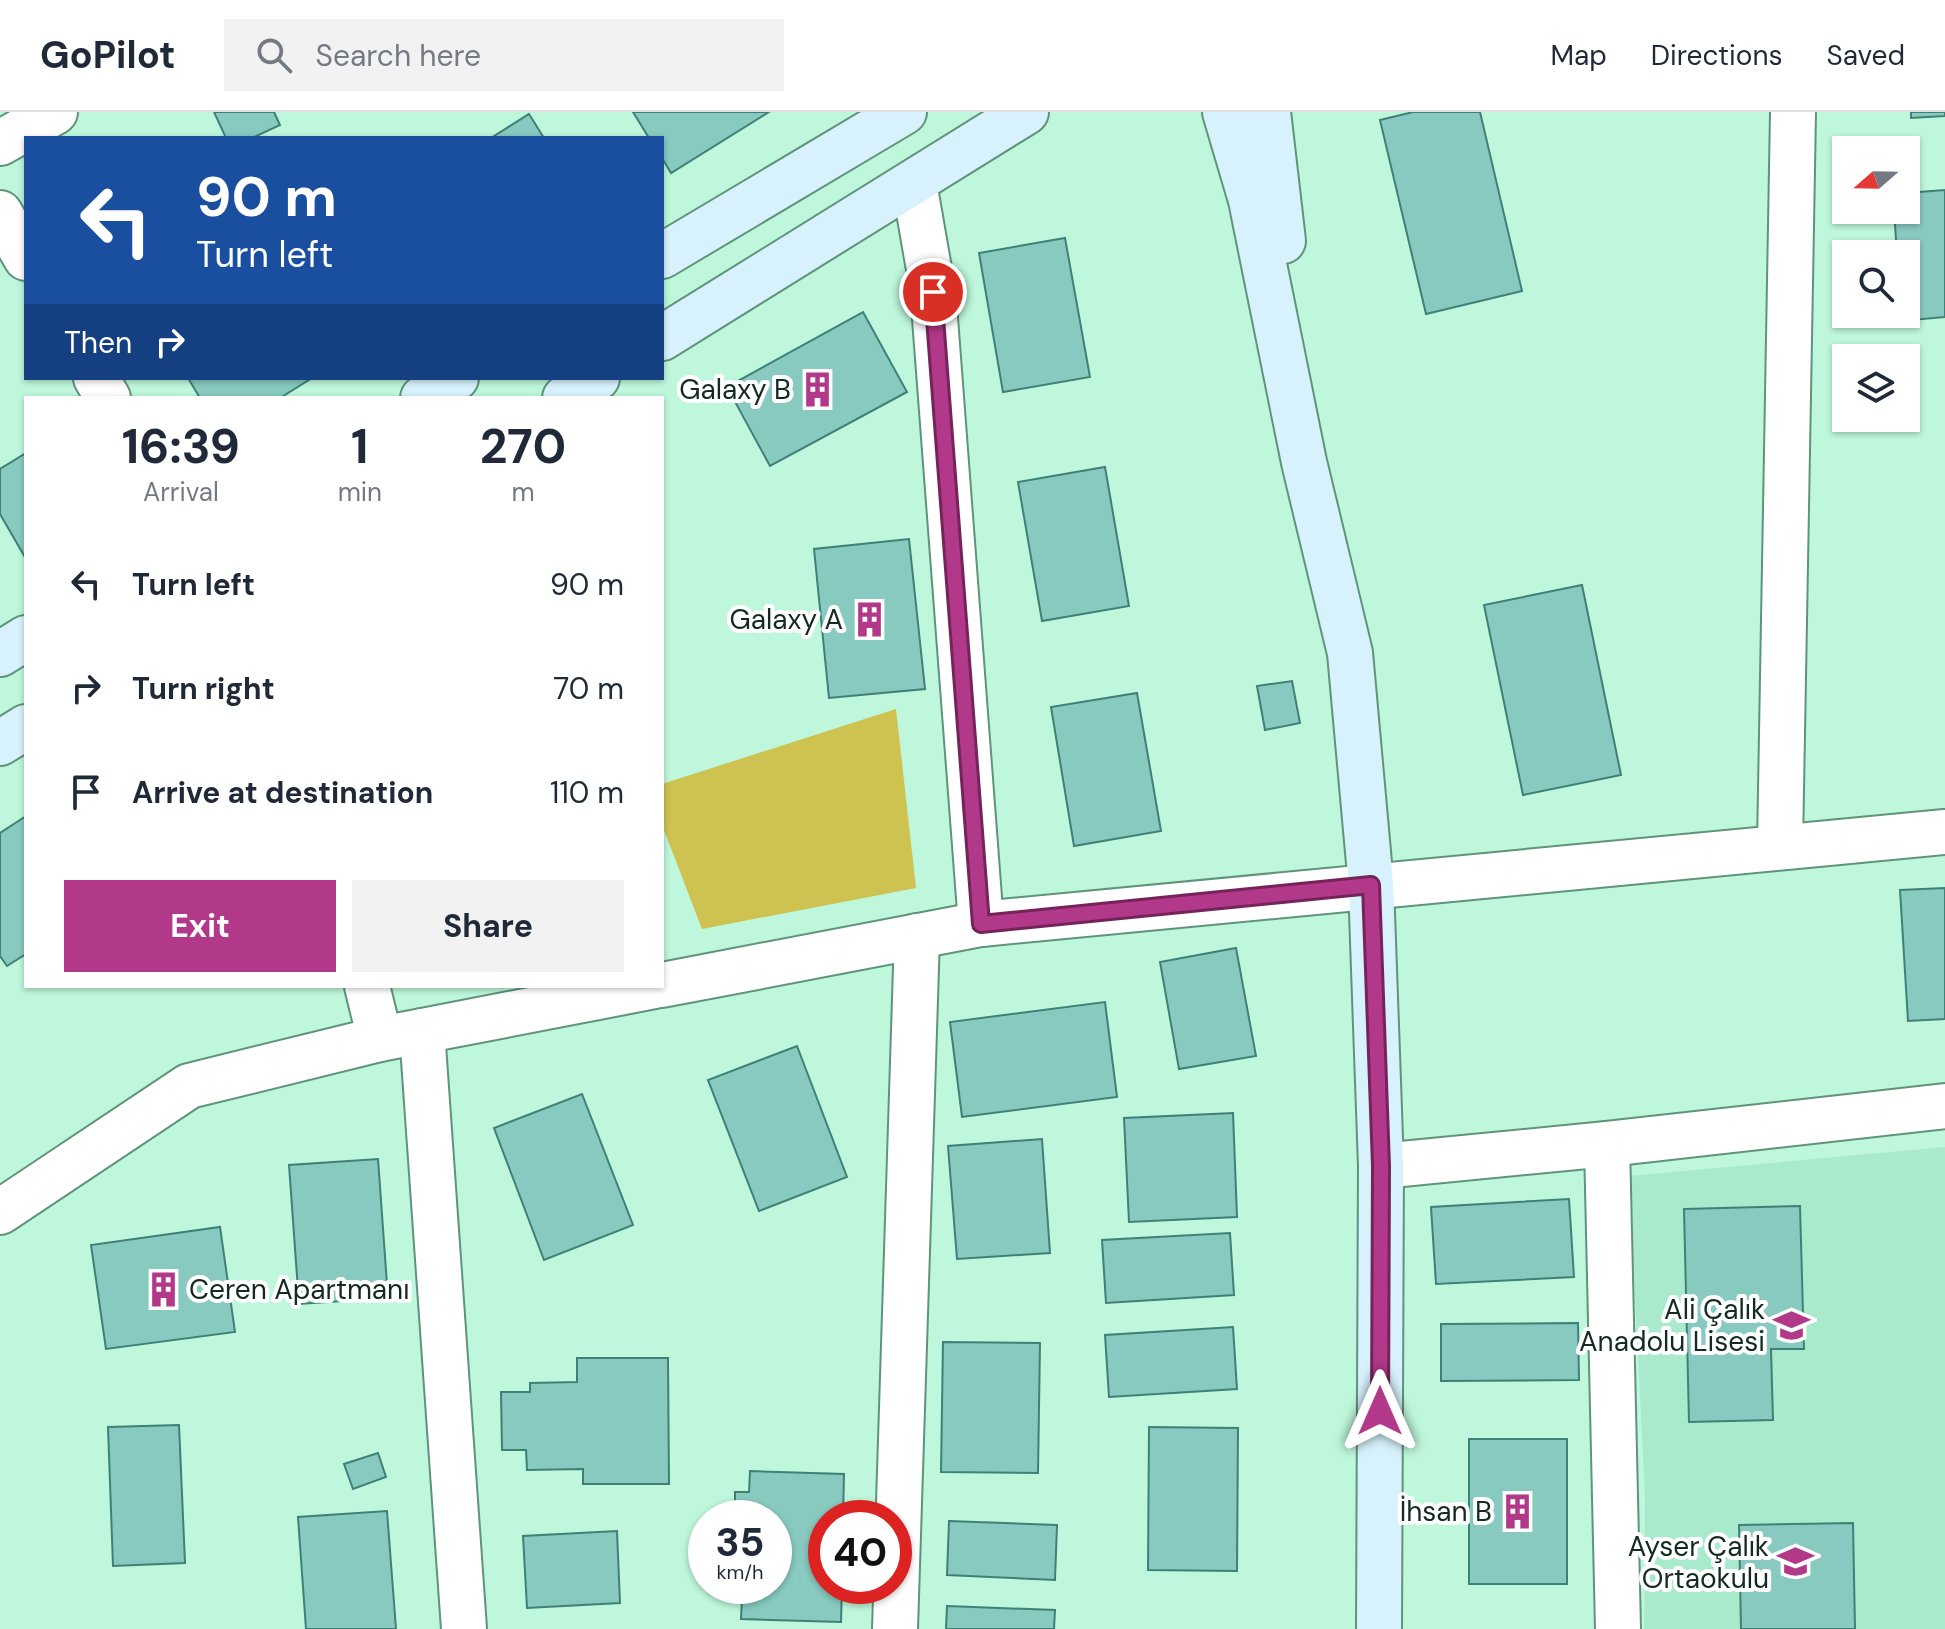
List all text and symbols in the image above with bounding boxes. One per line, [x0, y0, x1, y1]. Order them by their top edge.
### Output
search box [224, 19, 784, 91]
text: GoPilot [40, 30, 176, 80]
icon: search [252, 33, 296, 77]
text: Search here [316, 36, 481, 75]
text: Map [1550, 37, 1607, 74]
text: Directions [1651, 37, 1783, 74]
text: Saved [1827, 37, 1905, 74]
north arrow [1832, 136, 1920, 224]
map controls [1832, 136, 1920, 432]
text: 90 m [196, 160, 337, 233]
icon: left [64, 168, 168, 272]
text: Turn left [196, 231, 333, 278]
button: search [1832, 240, 1920, 328]
pin [899, 258, 967, 326]
icon: arrive [911, 270, 955, 314]
icon: right [148, 320, 192, 364]
text: Then [64, 323, 132, 362]
button: layers [1832, 344, 1920, 432]
building icon: Galaxy B [798, 370, 836, 408]
place label: Galaxy B [679, 371, 791, 408]
text: 16:39 [122, 415, 240, 478]
text: 1 [351, 415, 369, 478]
text: 270 [480, 415, 566, 478]
text: Arrival [143, 475, 219, 509]
text: min [338, 475, 382, 509]
text: m [511, 475, 535, 509]
icon: left [64, 562, 108, 606]
text: Turn left [132, 565, 255, 604]
text: 90 m [550, 565, 624, 604]
building icon: Galaxy A [850, 600, 888, 638]
place label: Galaxy A [730, 601, 843, 638]
icon: right [64, 666, 108, 710]
text: Turn right [132, 669, 275, 708]
text: 70 m [553, 669, 624, 708]
icon: arrive [64, 770, 108, 814]
text: Arrive at destination [132, 773, 433, 812]
text: 110 m [550, 773, 624, 812]
button: Exit [64, 880, 336, 972]
button: Share [352, 880, 624, 972]
building icon: Ceren Apartmanı [144, 1270, 182, 1308]
place label: Ceren Apartmanı [189, 1271, 409, 1308]
place label: Ali Çalık Anadolu Lisesi [1579, 1291, 1765, 1360]
school or university icon: Ali Çalık Anadolu Lisesi [1772, 1306, 1810, 1344]
position arrow [1338, 1369, 1422, 1453]
building icon: İhsan B [1499, 1492, 1537, 1530]
place label: İhsan B [1400, 1493, 1492, 1530]
speed limit sign: 40 [808, 1500, 912, 1604]
text: 35 [716, 1516, 765, 1568]
place label: Ayser Çalık Ortaokulu [1628, 1528, 1769, 1597]
school or university icon: Ayser Çalık Ortaokulu [1776, 1543, 1814, 1581]
text: km/h [716, 1559, 764, 1585]

